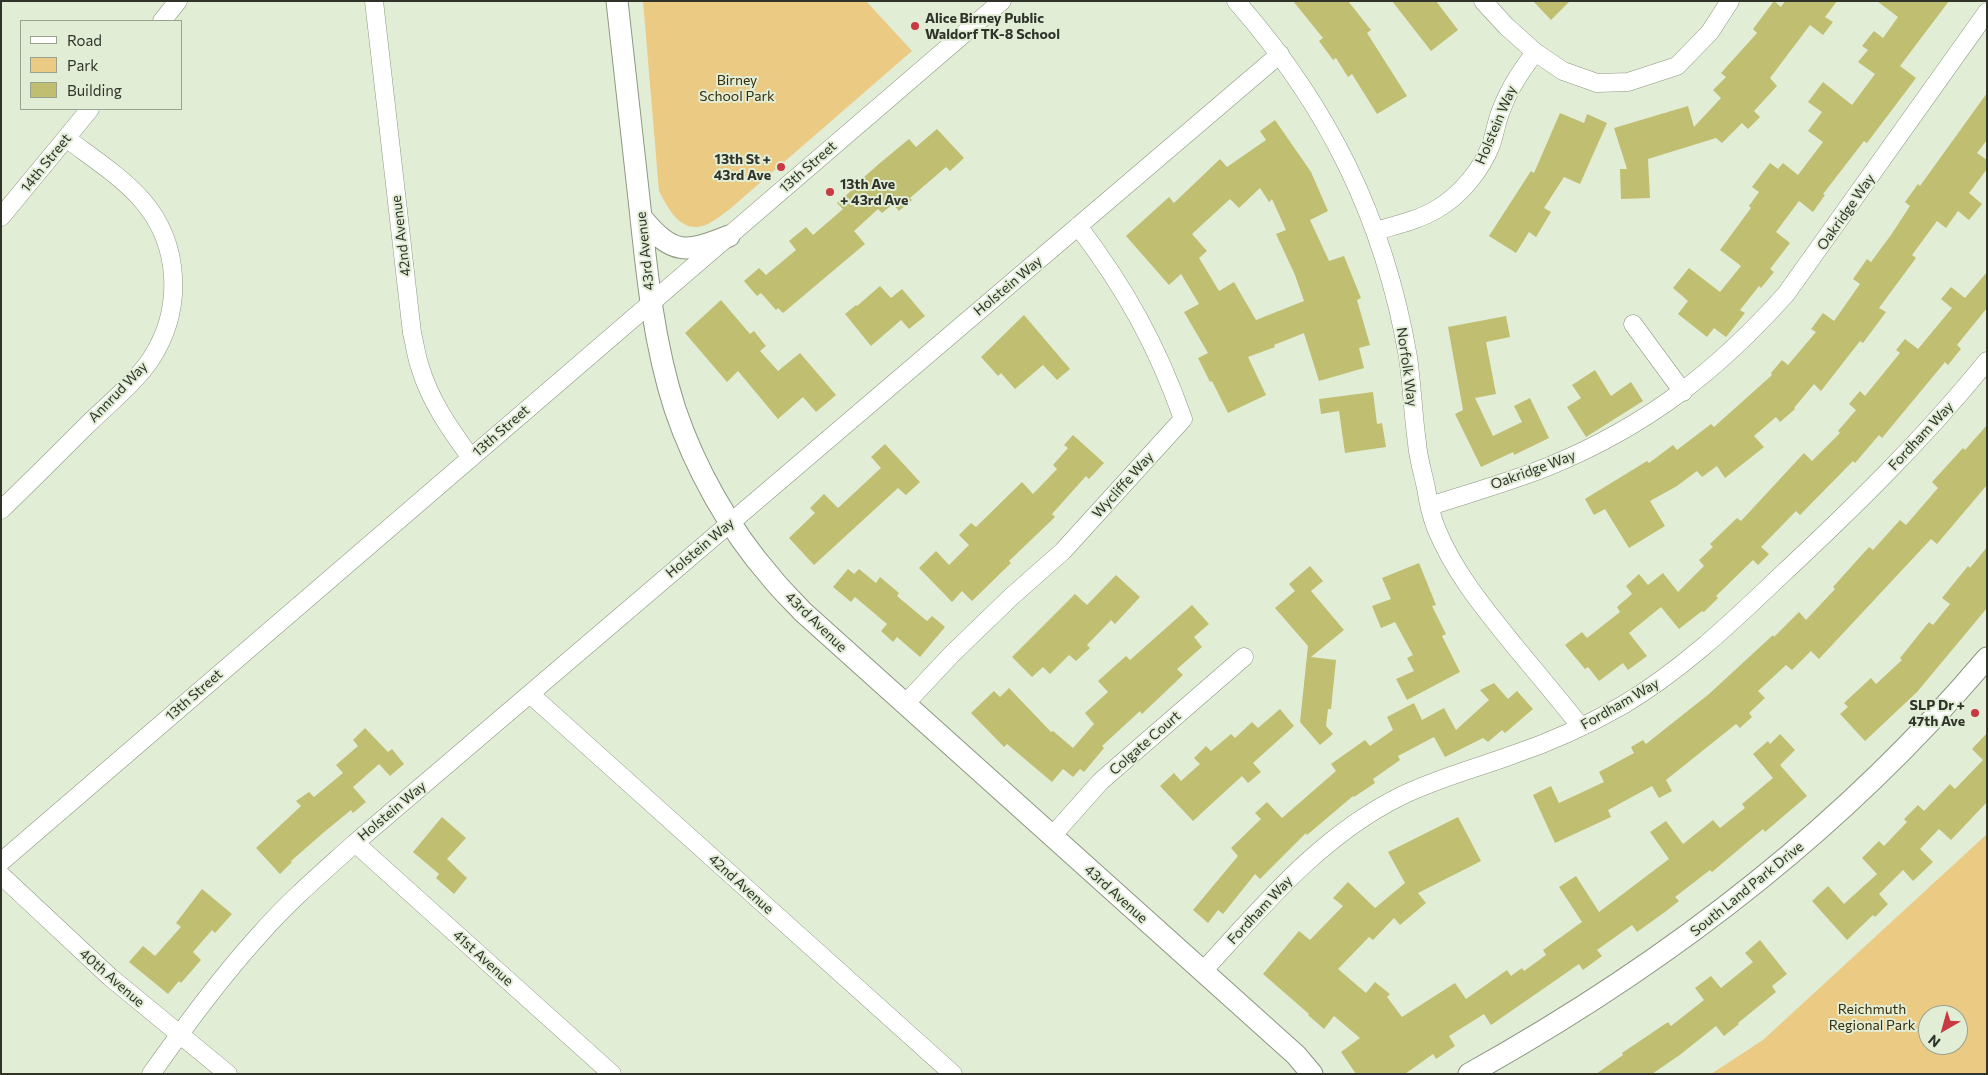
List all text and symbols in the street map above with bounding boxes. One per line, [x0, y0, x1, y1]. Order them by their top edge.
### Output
place label: Alice Birney Public Waldorf TK-8 School [925, 10, 1060, 42]
legend [20, 20, 182, 110]
marker: Alice Birney Public Waldorf TK-8 School [909, 20, 921, 32]
text: Road [67, 31, 102, 49]
text: Park [67, 56, 98, 74]
park label: Birney School Park [699, 72, 775, 104]
text: Building [67, 81, 122, 99]
street label: Holstein Way [1472, 83, 1520, 167]
street label: 14th Street [17, 130, 75, 196]
street label: 13th Street [776, 138, 840, 196]
place label: 13th St + 43rd Ave [714, 151, 771, 184]
marker: 13th St + 43rd Ave [775, 161, 787, 173]
street label: Oakridge Way [1814, 171, 1878, 253]
place label: 13th Ave + 43rd Ave [840, 176, 908, 208]
marker: 13th Ave + 43rd Ave [824, 186, 836, 198]
street label: 42nd Avenue [388, 195, 414, 277]
street label: 43rd Avenue [633, 211, 657, 291]
street label: Holstein Way [970, 253, 1046, 319]
street label: Norfolk Way [1393, 326, 1421, 408]
street label: Annrud Way [85, 358, 151, 426]
street label: Fordham Way [1885, 398, 1957, 474]
street label: 13th Street [469, 402, 533, 460]
street label: Oakridge Way [1488, 447, 1578, 493]
street label: Wycliffe Way [1089, 448, 1157, 522]
street label: Holstein Way [662, 515, 738, 581]
street label: 43rd Avenue [782, 588, 850, 656]
street label: 13th Street [162, 666, 226, 724]
street label: Fordham Way [1578, 675, 1662, 733]
place label: SLP Dr + 47th Ave [1908, 697, 1965, 730]
street label: Colgate Court [1106, 707, 1184, 779]
marker: SLP Dr + 47th Ave [1969, 707, 1981, 719]
street label: Holstein Way [354, 778, 430, 844]
street label: South Land Park Drive [1687, 838, 1807, 940]
street label: 42nd Avenue [705, 851, 777, 917]
street label: 43rd Avenue [1081, 861, 1151, 927]
street label: Fordham Way [1224, 872, 1296, 948]
street label: 41st Avenue [449, 927, 517, 989]
street label: 40th Avenue [76, 945, 148, 1011]
park label: Reichmuth Regional Park [1829, 1001, 1915, 1034]
north arrow [1918, 1005, 1968, 1055]
text: N [1925, 1031, 1943, 1051]

